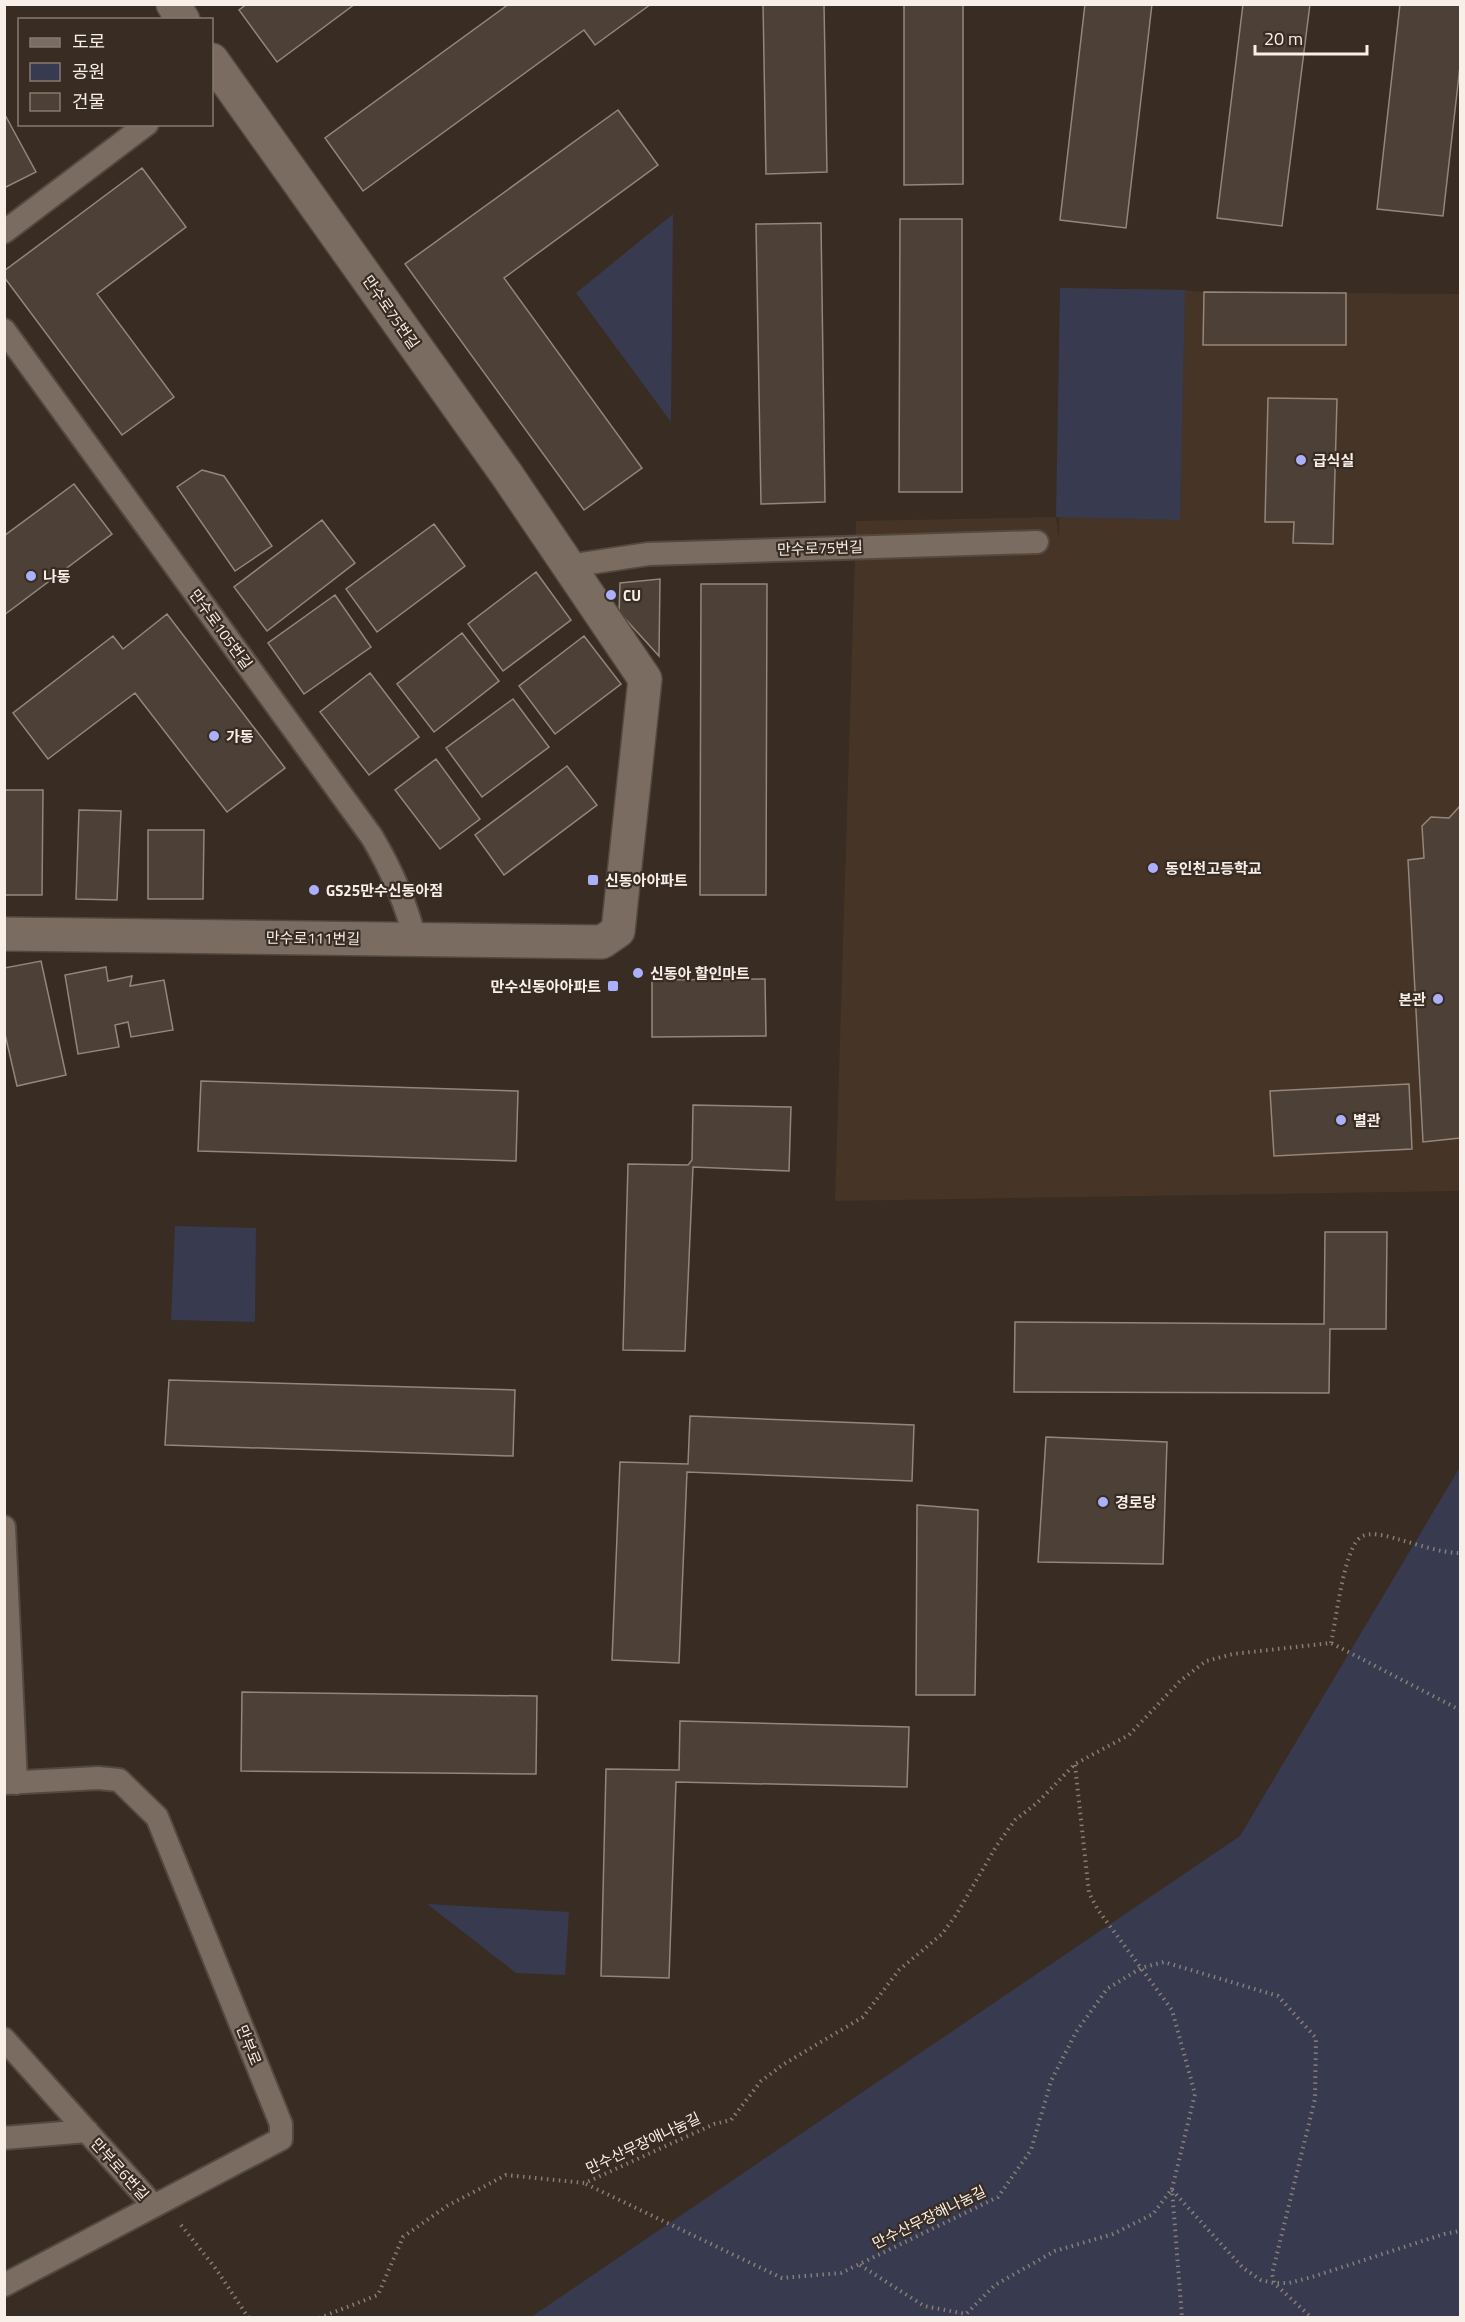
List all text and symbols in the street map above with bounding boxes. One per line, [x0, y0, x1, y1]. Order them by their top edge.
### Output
legend [18, 18, 213, 126]
scale bar [1255, 18, 1368, 56]
text: 20 m [1264, 25, 1303, 52]
text: 도로 [72, 28, 105, 55]
text: 공원 [72, 58, 105, 85]
text: 건물 [72, 88, 105, 115]
street label: 만수로75번길 [357, 270, 425, 354]
place label: 급식실 [1313, 449, 1354, 472]
marker: 급식실 [1294, 453, 1308, 467]
street label: 만수로75번길 [777, 535, 863, 561]
place label: 나동 [43, 565, 71, 588]
marker: 나동 [24, 569, 38, 583]
street label: 만수로105번길 [184, 584, 258, 674]
place label: CU [623, 584, 641, 607]
marker: CU [604, 588, 618, 602]
place label: 가동 [226, 725, 254, 748]
marker: 가동 [207, 729, 221, 743]
place label: 동인천고등학교 [1165, 857, 1262, 880]
marker: 동인천고등학교 [1146, 861, 1160, 875]
place label: 신동아아파트 [605, 869, 688, 892]
marker: 신동아아파트 [586, 873, 600, 887]
place label: GS25만수신동아점 [326, 879, 443, 902]
marker: GS25만수신동아점 [307, 883, 321, 897]
street label: 만수로111번길 [266, 926, 360, 950]
place label: 신동아 할인마트 [650, 962, 750, 985]
marker: 신동아 할인마트 [631, 966, 645, 980]
place label: 만수신동아아파트 [491, 975, 601, 998]
marker: 만수신동아아파트 [606, 979, 620, 993]
place label: 본관 [1398, 988, 1426, 1011]
marker: 본관 [1431, 992, 1445, 1006]
place label: 별관 [1353, 1109, 1381, 1132]
marker: 별관 [1334, 1113, 1348, 1127]
place label: 경로당 [1115, 1491, 1157, 1514]
marker: 경로당 [1096, 1495, 1110, 1509]
street label: 만부로 [231, 2021, 267, 2069]
street label: 만수산무장애나눔길 [582, 2106, 704, 2180]
street label: 만부로6번길 [86, 2133, 154, 2205]
street label: 만수산무장해나눔길 [868, 2179, 990, 2255]

